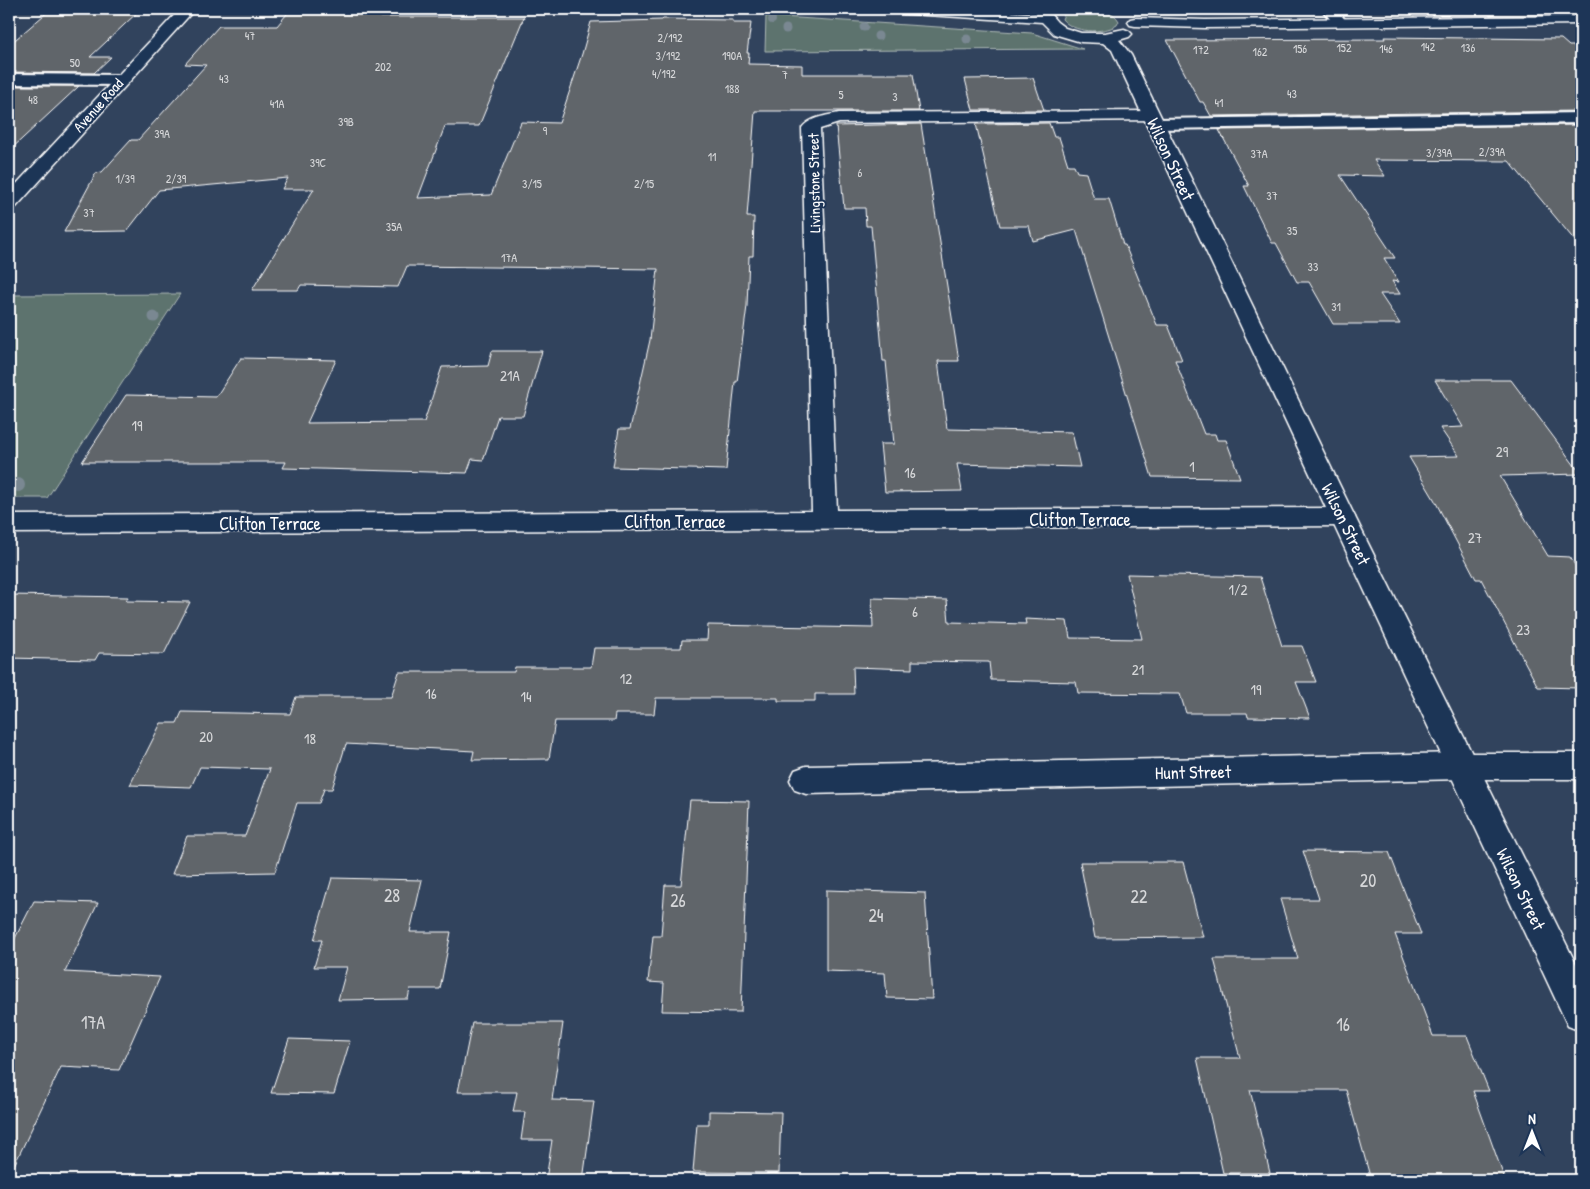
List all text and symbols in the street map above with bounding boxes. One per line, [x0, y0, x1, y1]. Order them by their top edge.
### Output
house number: 47 [245, 27, 255, 44]
house number: 2/192 [657, 29, 683, 46]
house number: 142 [1421, 38, 1436, 55]
house number: 152 [1336, 39, 1352, 56]
house number: 136 [1461, 39, 1475, 56]
house number: 156 [1293, 40, 1307, 57]
house number: 146 [1379, 40, 1393, 57]
house number: 172 [1193, 41, 1209, 58]
house number: 162 [1253, 43, 1268, 60]
house number: 3/192 [656, 47, 681, 64]
house number: 190A [722, 47, 742, 64]
house number: 50 [70, 54, 80, 71]
house number: 202 [375, 58, 392, 75]
house number: 4/192 [652, 65, 676, 82]
house number: 7 [782, 66, 788, 83]
house number: 43 [219, 70, 229, 87]
street label: Avenue Road [68, 73, 128, 137]
house number: 188 [725, 80, 739, 97]
house number: 43 [1287, 85, 1297, 102]
house number: 5 [838, 86, 844, 103]
house number: 3 [892, 88, 898, 105]
house number: 48 [28, 91, 38, 108]
house number: 41 [1215, 94, 1223, 111]
house number: 41A [270, 95, 284, 112]
house number: 39B [338, 113, 354, 130]
street label: Wilson Street [1141, 114, 1201, 205]
house number: 9 [543, 122, 548, 139]
house number: 39A [154, 125, 170, 142]
street label: Livingstone Street [803, 132, 825, 233]
house number: 2/39A [1479, 143, 1505, 160]
house number: 3/39A [1426, 144, 1452, 161]
house number: 37A [1250, 145, 1268, 162]
house number: 11 [708, 148, 716, 165]
house number: 39C [310, 154, 327, 171]
house number: 6 [858, 164, 863, 181]
house number: 1/39 [115, 170, 135, 187]
house number: 2/39 [166, 170, 187, 187]
house number: 3/15 [522, 175, 542, 192]
house number: 2/15 [634, 175, 654, 192]
house number: 37 [1266, 187, 1278, 204]
house number: 37 [83, 204, 95, 221]
house number: 35A [386, 218, 402, 235]
house number: 35 [1287, 222, 1297, 239]
house number: 17A [501, 249, 517, 266]
house number: 33 [1308, 258, 1318, 275]
house number: 31 [1331, 298, 1341, 315]
house number: 21A [500, 365, 521, 386]
house number: 19 [132, 415, 143, 436]
house number: 29 [1496, 441, 1509, 462]
house number: 1 [1189, 456, 1195, 477]
house number: 16 [904, 462, 916, 483]
street label: Wilson Street [1315, 479, 1377, 570]
street label: Clifton Terrace [1029, 507, 1131, 532]
street label: Clifton Terrace [624, 509, 726, 534]
street label: Clifton Terrace [219, 511, 321, 536]
house number: 27 [1468, 527, 1482, 548]
house number: 1/2 [1229, 579, 1247, 600]
house number: 6 [912, 601, 918, 622]
house number: 23 [1516, 619, 1530, 640]
house number: 21 [1132, 659, 1144, 680]
house number: 12 [620, 668, 632, 689]
house number: 19 [1251, 679, 1262, 700]
house number: 16 [425, 683, 437, 704]
house number: 14 [520, 686, 532, 707]
house number: 20 [199, 726, 213, 747]
house number: 18 [304, 728, 316, 749]
street label: Hunt Street [1155, 759, 1232, 785]
street label: Wilson Street [1490, 844, 1552, 935]
house number: 20 [1360, 868, 1376, 893]
house number: 28 [384, 883, 400, 908]
house number: 22 [1131, 884, 1148, 909]
house number: 26 [670, 888, 686, 913]
house number: 24 [868, 903, 884, 928]
house number: 17A [81, 1010, 105, 1035]
house number: 16 [1336, 1012, 1350, 1037]
north arrow [1508, 1106, 1558, 1156]
text: N [1528, 1109, 1536, 1128]

